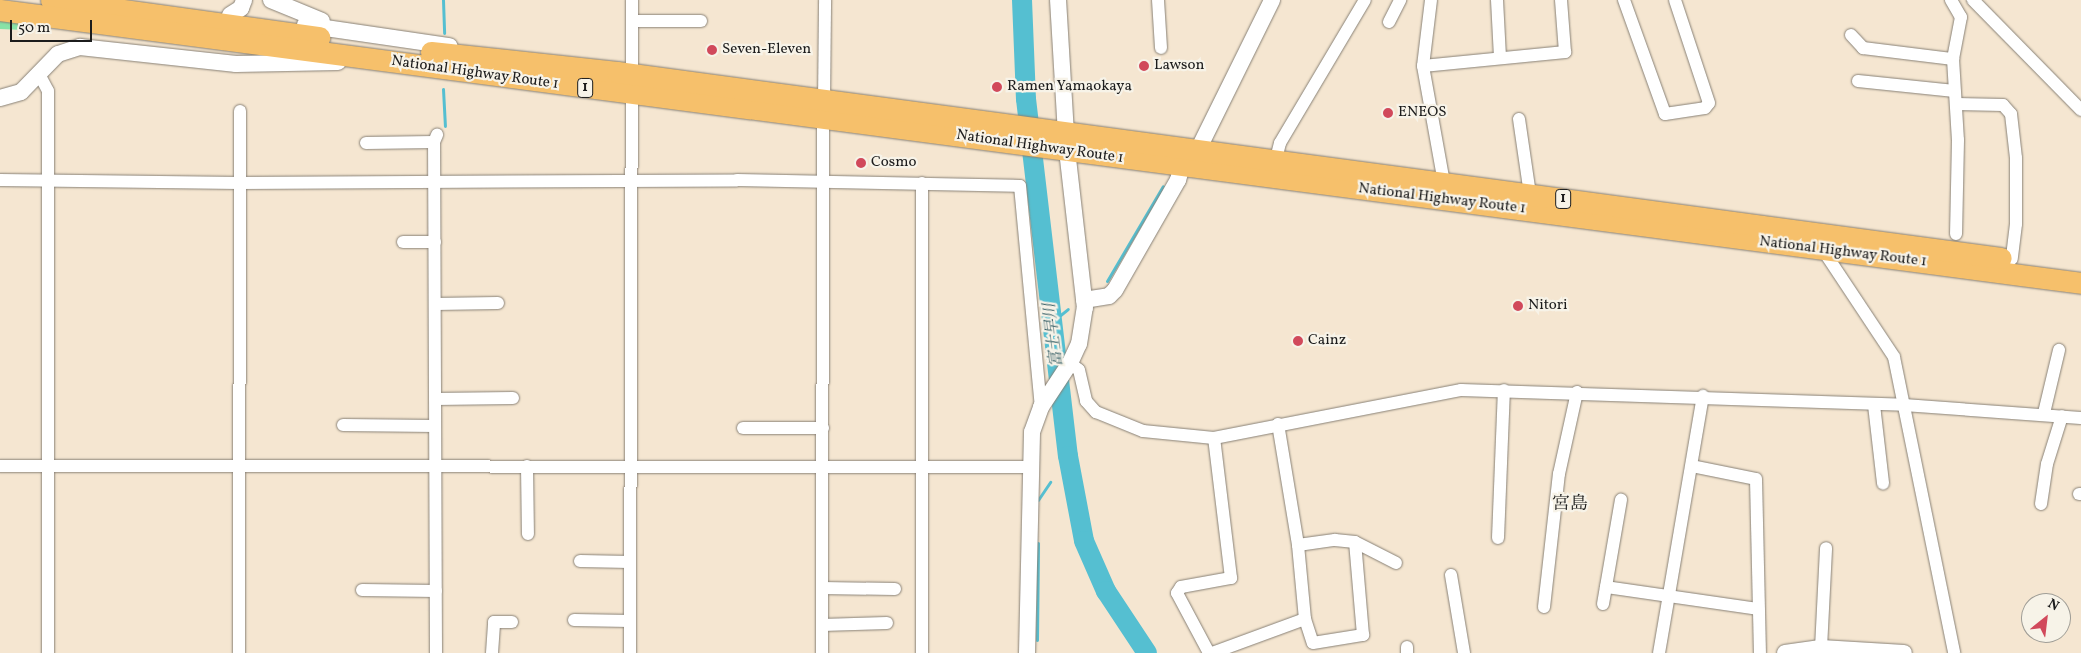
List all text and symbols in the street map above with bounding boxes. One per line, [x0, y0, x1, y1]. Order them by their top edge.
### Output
scale bar [12, 10, 95, 42]
text: 50 m [18, 18, 50, 39]
place label: Seven-Eleven [722, 41, 811, 59]
marker: Seven-Eleven [706, 44, 718, 56]
street label: National Highway Route 1 [390, 52, 560, 94]
place label: Lawson [1154, 57, 1204, 75]
marker: Lawson [1138, 60, 1150, 72]
road number: 1 [576, 76, 594, 100]
place label: Ramen Yamaokaya [1007, 78, 1132, 96]
marker: Ramen Yamaokaya [991, 81, 1003, 93]
place label: ENEOS [1398, 104, 1446, 122]
marker: ENEOS [1382, 107, 1394, 119]
street label: National Highway Route 1 [955, 126, 1125, 168]
place label: Cosmo [871, 154, 916, 172]
marker: Cosmo [855, 157, 867, 169]
street label: National Highway Route 1 [1357, 180, 1527, 218]
road number: 1 [1554, 188, 1572, 210]
street label: National Highway Route 1 [1758, 233, 1928, 271]
place label: Nitori [1528, 297, 1568, 315]
marker: Nitori [1512, 300, 1524, 312]
water label: 富士早川 [1041, 302, 1067, 368]
place label: Cainz [1308, 332, 1346, 350]
marker: Cainz [1292, 335, 1304, 347]
district label: 宮島 [1552, 494, 1588, 516]
north arrow [2021, 593, 2071, 643]
text: N [2044, 595, 2062, 616]

